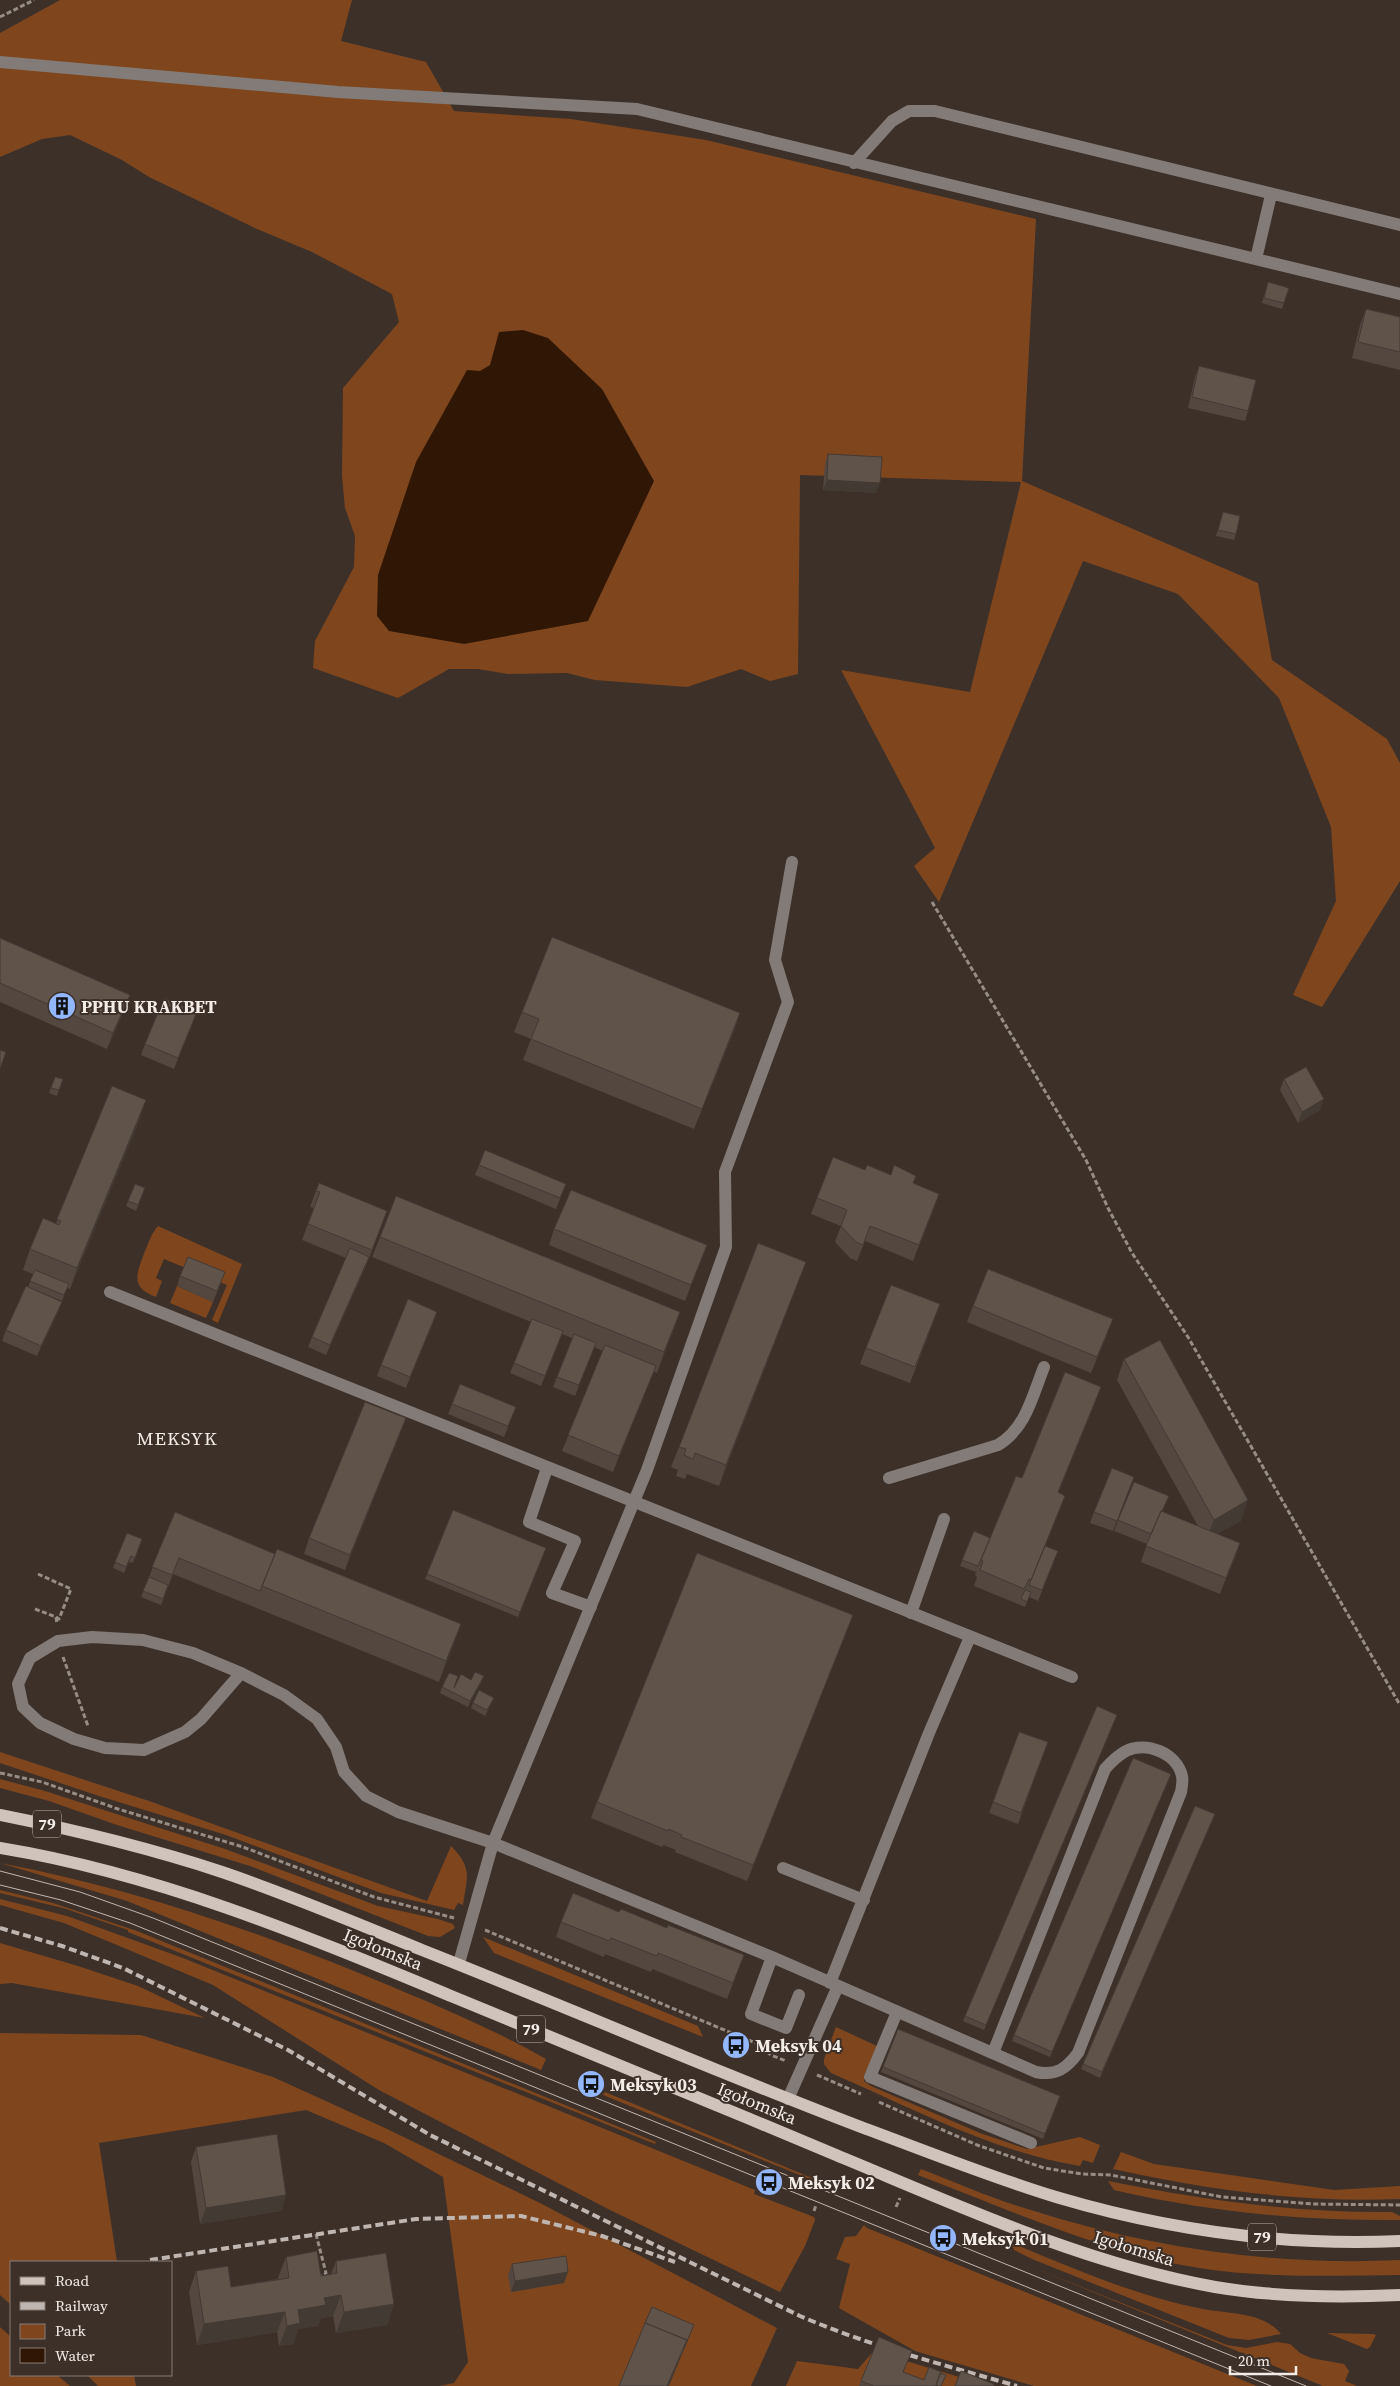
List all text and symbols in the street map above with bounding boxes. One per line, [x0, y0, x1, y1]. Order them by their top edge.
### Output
building icon: PPHU KRAKBET [47, 991, 77, 1021]
place label: PPHU KRAKBET [81, 994, 217, 1019]
district label: MEKSYK [136, 1425, 218, 1451]
road number: 79 [33, 1810, 61, 1838]
street label: Igołomska [340, 1922, 427, 1976]
road number: 79 [517, 2016, 545, 2042]
bus stop icon: Meksyk 04 [721, 2030, 751, 2060]
place label: Meksyk 04 [755, 2033, 842, 2058]
bus stop icon: Meksyk 03 [576, 2069, 606, 2099]
place label: Meksyk 03 [610, 2072, 697, 2097]
street label: Igołomska [714, 2076, 801, 2130]
bus stop icon: Meksyk 02 [754, 2167, 784, 2197]
place label: Meksyk 02 [788, 2170, 875, 2195]
bus stop icon: Meksyk 01 [928, 2223, 958, 2253]
street label: Igołomska [1091, 2224, 1178, 2272]
road number: 79 [1248, 2224, 1276, 2250]
place label: Meksyk 01 [962, 2226, 1049, 2251]
legend [10, 2261, 172, 2376]
text: Road [55, 2270, 89, 2291]
text: Railway [55, 2295, 108, 2316]
text: Park [55, 2320, 87, 2341]
scale bar [1230, 2344, 1296, 2376]
text: Water [55, 2345, 96, 2366]
text: 20 m [1238, 2350, 1270, 2371]

